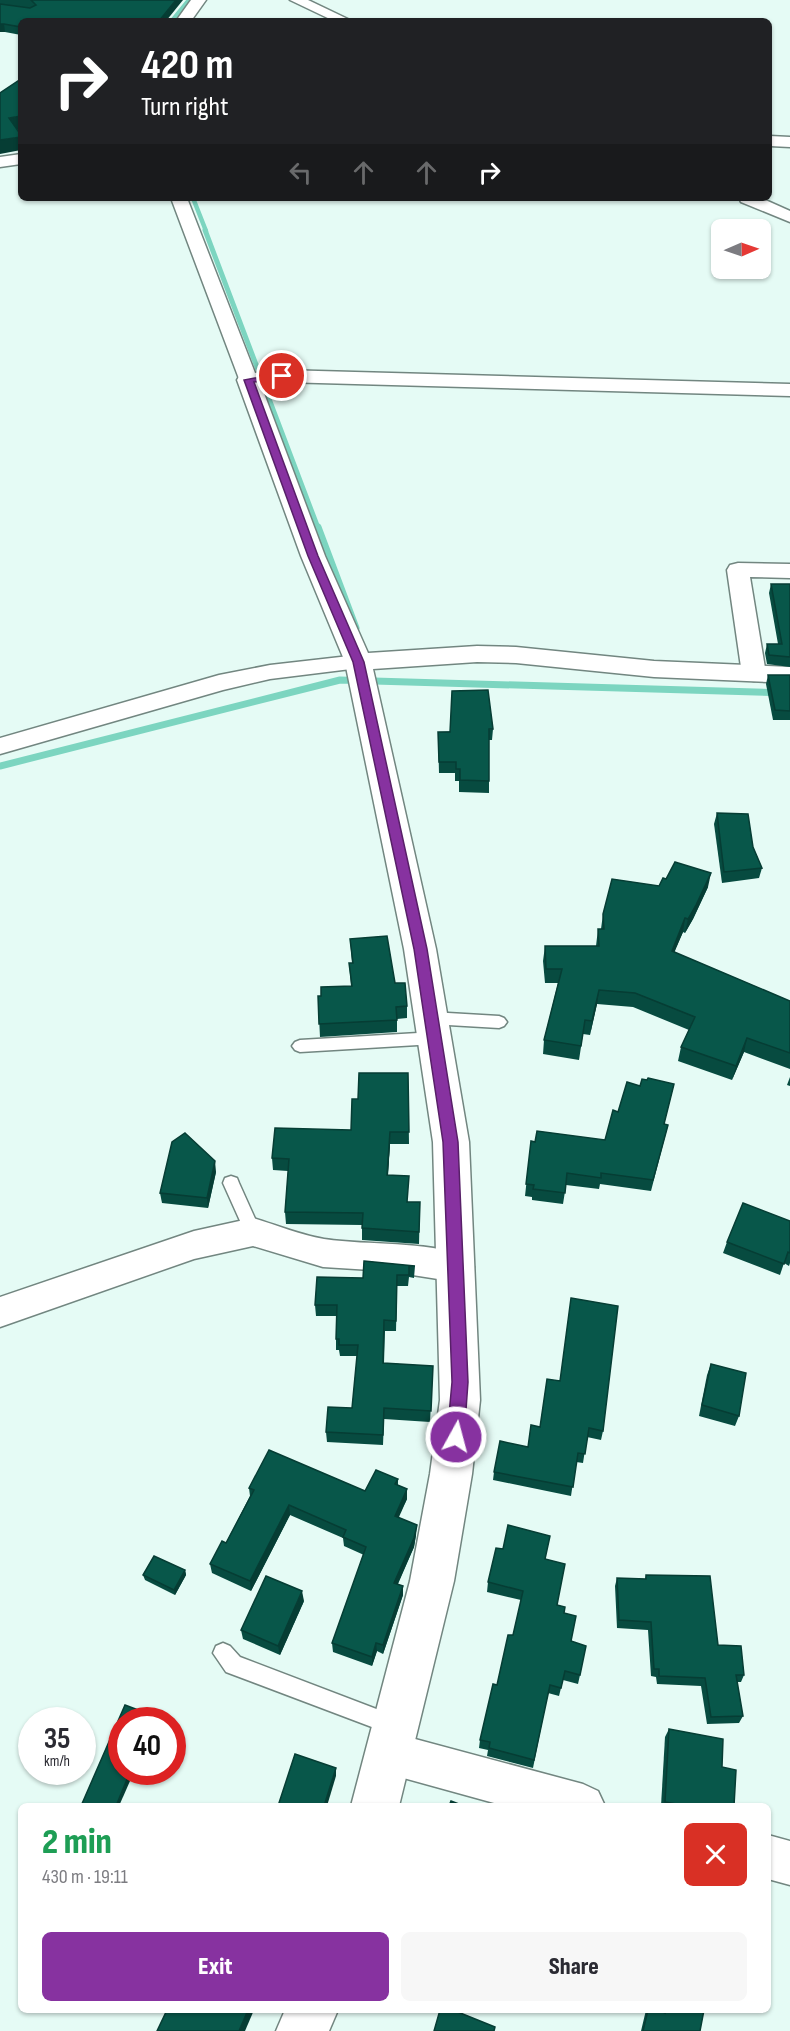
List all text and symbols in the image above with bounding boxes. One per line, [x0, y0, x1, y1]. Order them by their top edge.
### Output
text: 420 m [141, 40, 233, 91]
icon: right [42, 42, 120, 120]
text: Turn right [141, 91, 228, 123]
icon: left [284, 156, 317, 189]
icon: ahead [347, 156, 380, 189]
icon: ahead [410, 156, 443, 189]
icon: right [473, 156, 506, 189]
north arrow [711, 219, 771, 279]
map controls [711, 219, 771, 279]
pin [256, 350, 307, 401]
icon: arrive [265, 359, 298, 392]
position arrow [424, 1405, 488, 1469]
speed limit sign: 40 [108, 1707, 186, 1785]
text: 35 [44, 1721, 70, 1757]
text: km/h [44, 1752, 70, 1771]
text: 2 min [42, 1821, 112, 1864]
button: close [684, 1823, 747, 1886]
text: 430 m · 19:11 [42, 1865, 128, 1889]
button: Exit [42, 1932, 389, 2001]
button: Share [401, 1932, 747, 2001]

